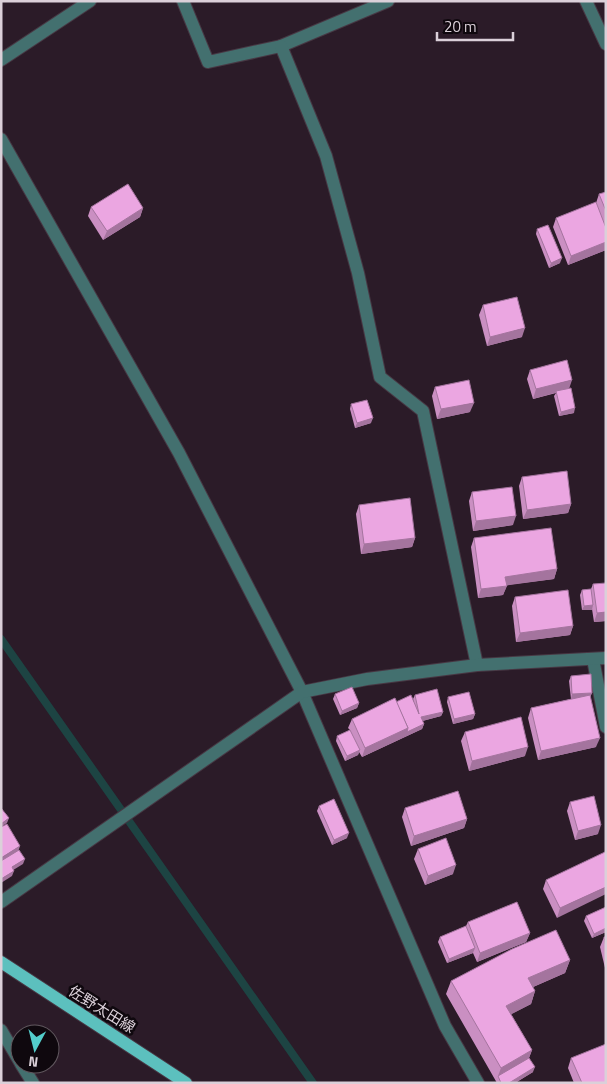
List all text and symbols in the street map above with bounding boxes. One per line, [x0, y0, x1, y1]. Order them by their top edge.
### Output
scale bar [437, 10, 513, 42]
text: 20 m [444, 15, 477, 38]
street label: 佐野太田線 [64, 979, 140, 1039]
north arrow [10, 1024, 60, 1074]
text: N [27, 1051, 39, 1073]

